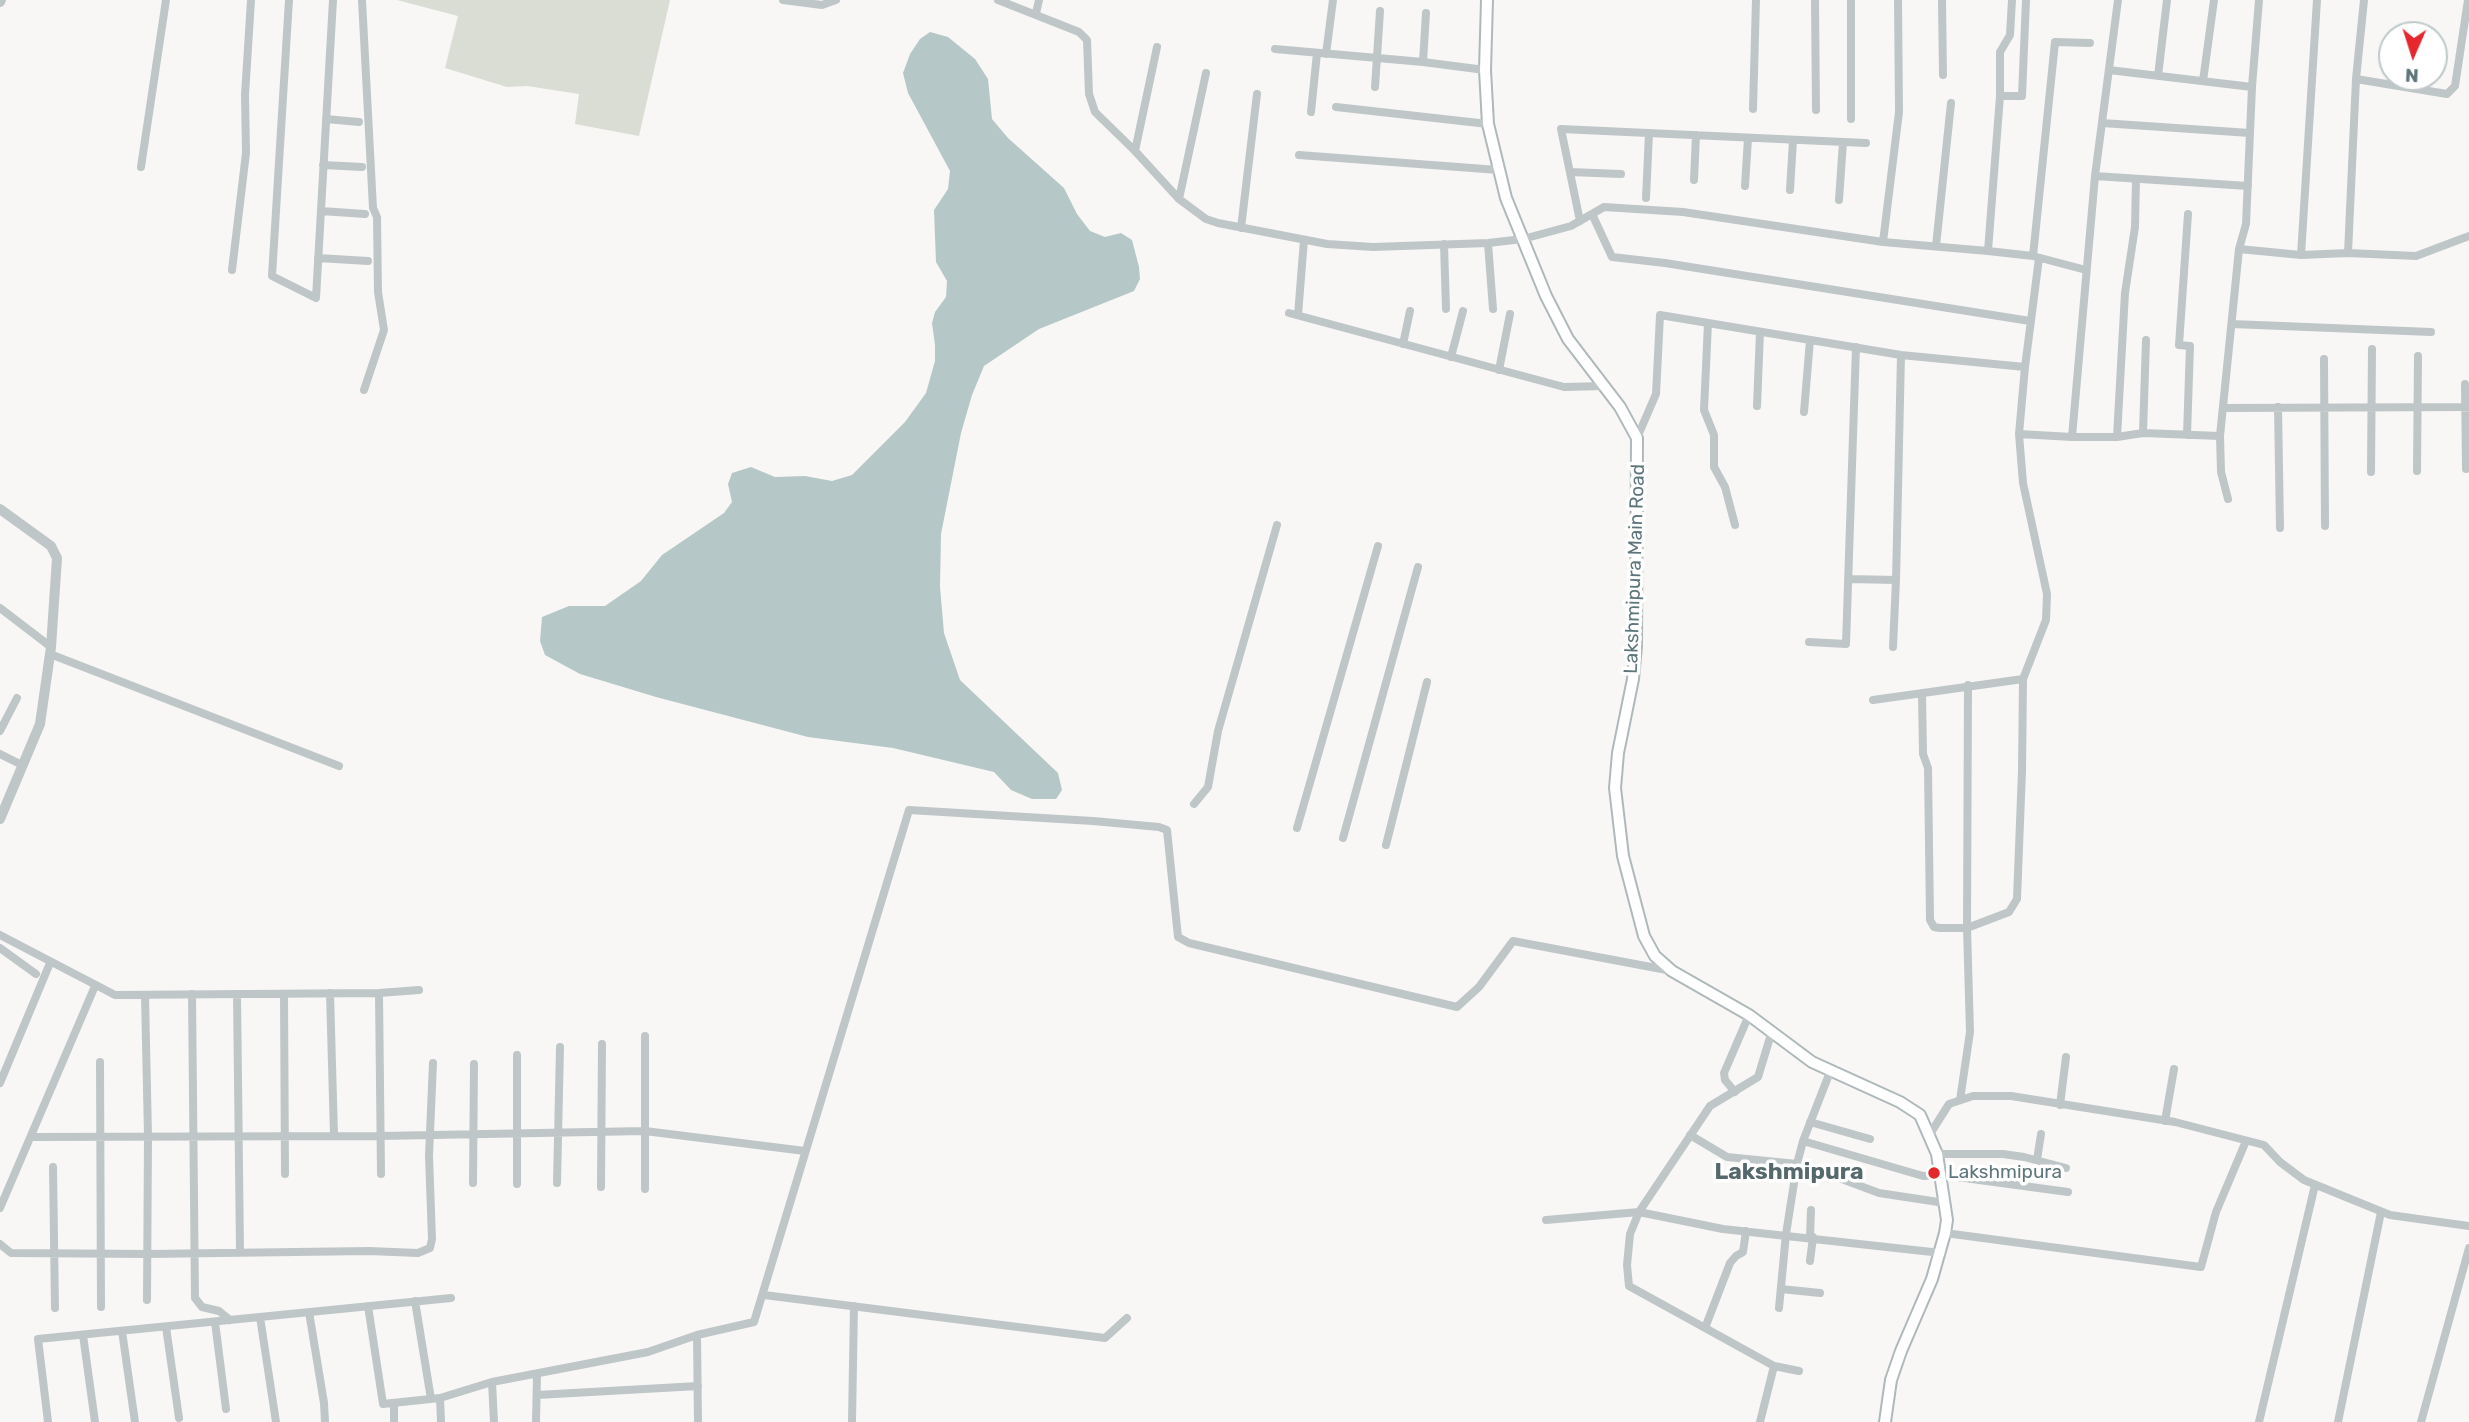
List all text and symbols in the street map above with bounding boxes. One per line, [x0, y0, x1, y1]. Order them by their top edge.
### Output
north arrow [2378, 21, 2448, 91]
text: N [2405, 64, 2419, 87]
street label: Lakshmipura Main Road [1620, 464, 1650, 674]
district label: Lakshmipura [1715, 1158, 1863, 1186]
place label: Lakshmipura [1948, 1162, 2062, 1184]
marker: Lakshmipura [1926, 1165, 1942, 1181]

